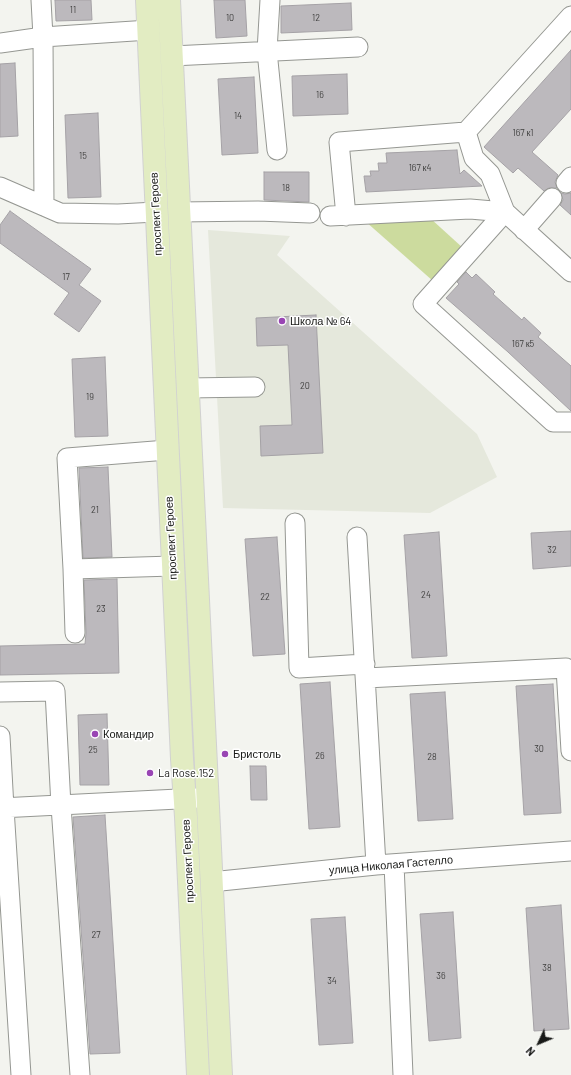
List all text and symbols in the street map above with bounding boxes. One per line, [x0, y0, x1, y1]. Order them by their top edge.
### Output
house number: 11 [70, 5, 76, 15]
house number: 10 [226, 13, 234, 23]
house number: 12 [312, 13, 320, 23]
house number: 16 [316, 90, 324, 100]
house number: 14 [234, 111, 242, 121]
house number: 167 к1 [513, 128, 533, 138]
house number: 15 [79, 151, 87, 161]
house number: 167 к4 [409, 163, 431, 173]
street label: проспект Героев [147, 172, 165, 256]
house number: 18 [282, 183, 290, 193]
house number: 17 [62, 272, 70, 282]
place label: Школа № 64 [290, 314, 351, 328]
marker: Школа № 64 [277, 316, 287, 326]
house number: 167 к5 [512, 339, 534, 349]
house number: 20 [300, 381, 310, 391]
house number: 19 [86, 392, 94, 402]
street label: проспект Героев [162, 496, 180, 580]
house number: 21 [91, 505, 99, 515]
house number: 32 [547, 545, 557, 555]
house number: 24 [421, 590, 431, 600]
house number: 22 [260, 592, 270, 602]
house number: 23 [96, 604, 106, 614]
place label: Командир [103, 727, 154, 741]
marker: Командир [90, 729, 100, 739]
house number: 30 [534, 744, 544, 754]
house number: 25 [88, 745, 98, 755]
place label: Бристоль [233, 747, 281, 761]
marker: Бристоль [220, 749, 230, 759]
house number: 26 [315, 751, 325, 761]
house number: 28 [427, 752, 437, 762]
place label: La Rose.152 [158, 766, 214, 780]
marker: La Rose.152 [145, 768, 155, 778]
street label: проспект Героев [179, 819, 197, 903]
street label: улица Николая Гастелло [328, 853, 454, 877]
house number: 27 [91, 930, 101, 940]
house number: 38 [542, 963, 552, 973]
house number: 36 [436, 971, 446, 981]
house number: 34 [327, 976, 337, 986]
north arrow [519, 1023, 559, 1063]
text: N [523, 1045, 537, 1059]

